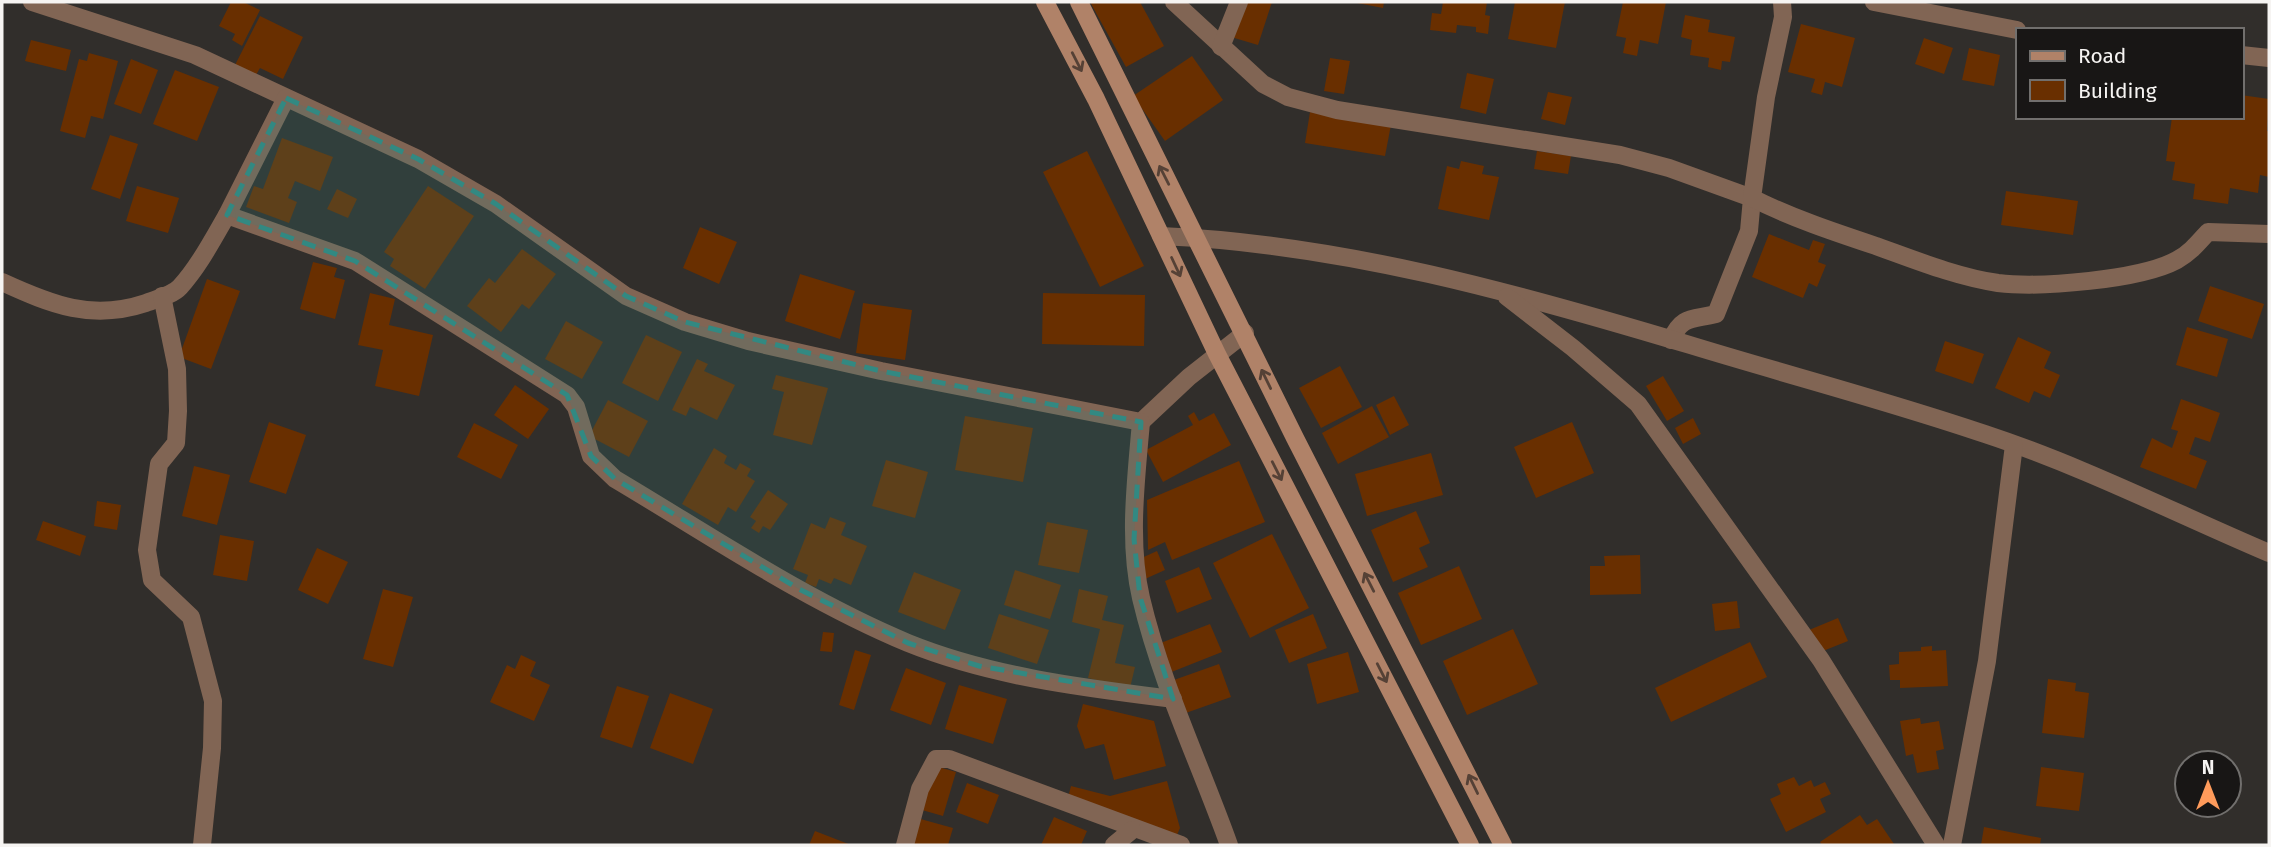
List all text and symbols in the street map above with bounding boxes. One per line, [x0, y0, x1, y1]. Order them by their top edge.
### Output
legend [2016, 28, 2243, 119]
text: Road [2078, 43, 2126, 69]
one-way arrow [1070, 51, 1084, 72]
text: Building [2078, 78, 2157, 104]
one-way arrow [1156, 165, 1170, 186]
one-way arrow [1170, 256, 1183, 277]
one-way arrow [1259, 368, 1272, 389]
one-way arrow [1271, 460, 1285, 481]
one-way arrow [1362, 572, 1376, 592]
one-way arrow [1376, 662, 1390, 682]
north arrow [2173, 749, 2243, 819]
text: N [2202, 756, 2214, 779]
one-way arrow [1466, 774, 1479, 795]

